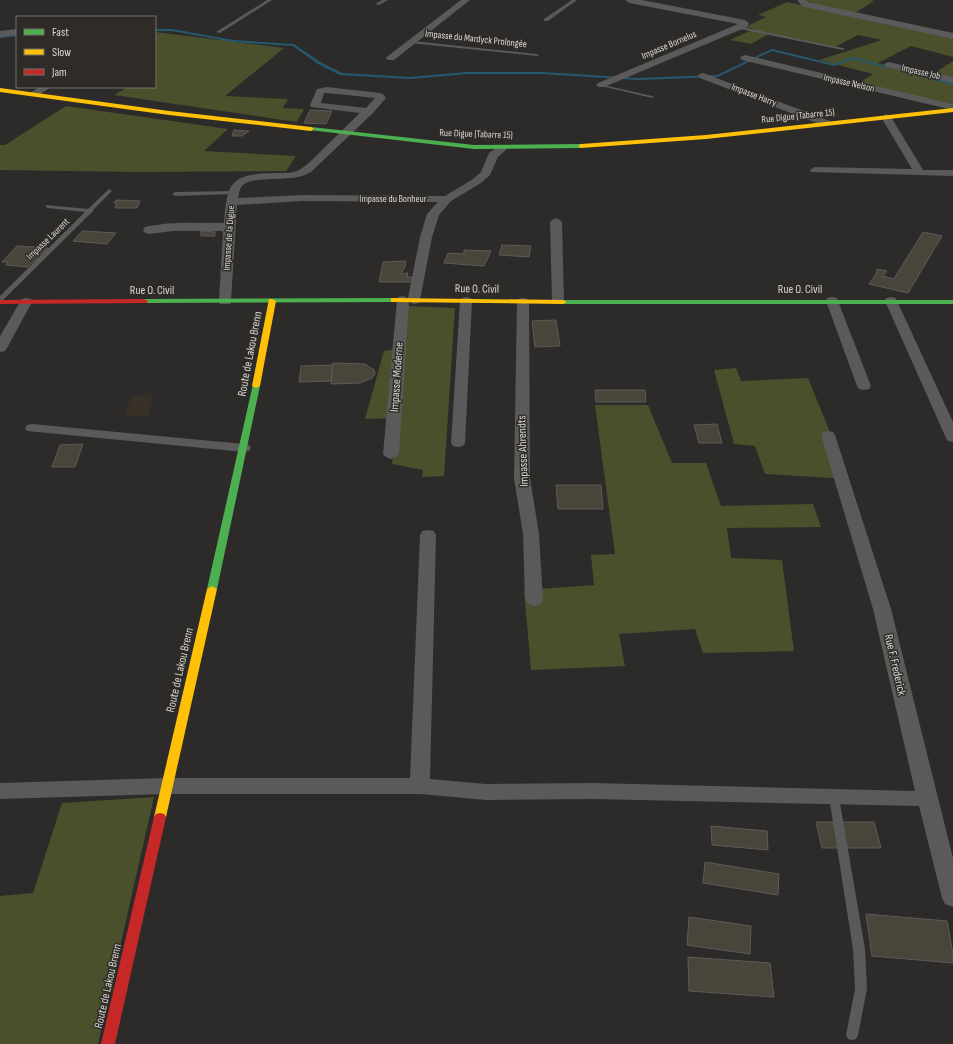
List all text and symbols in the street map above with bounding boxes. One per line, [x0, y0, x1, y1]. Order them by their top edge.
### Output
legend [16, 16, 156, 88]
text: Fast [52, 25, 69, 40]
street label: Impasse du Mardyck Prolongée [425, 28, 527, 50]
street label: Impasse Bornelus [640, 28, 699, 62]
text: Slow [52, 45, 71, 60]
street label: Impasse Job [900, 62, 942, 82]
text: Jam [51, 65, 67, 80]
street label: Impasse Nelson [822, 71, 876, 95]
street label: Impasse Harry [730, 81, 779, 109]
street label: Rue Digue (Tabarre 15) [761, 106, 835, 126]
street label: Rue Digue (Tabarre 15) [439, 127, 513, 141]
street label: Impasse du Bonheur [359, 193, 427, 205]
street label: Impasse de la Digue [221, 205, 237, 271]
street label: Impasse Laurent [24, 216, 72, 262]
street label: Rue O. Civil [455, 281, 499, 297]
street label: Rue O. Civil [778, 282, 822, 297]
street label: Rue O. Civil [130, 283, 174, 298]
street label: Route de Lakou Brenn [234, 310, 266, 398]
street label: Impasse Moderne [387, 341, 407, 413]
street label: Impasse Ahrendts [514, 415, 532, 487]
street label: Route de Lakou Brenn [163, 626, 197, 714]
street label: Rue F. Frederick [881, 633, 909, 698]
street label: Route de Lakou Brenn [91, 942, 125, 1030]

